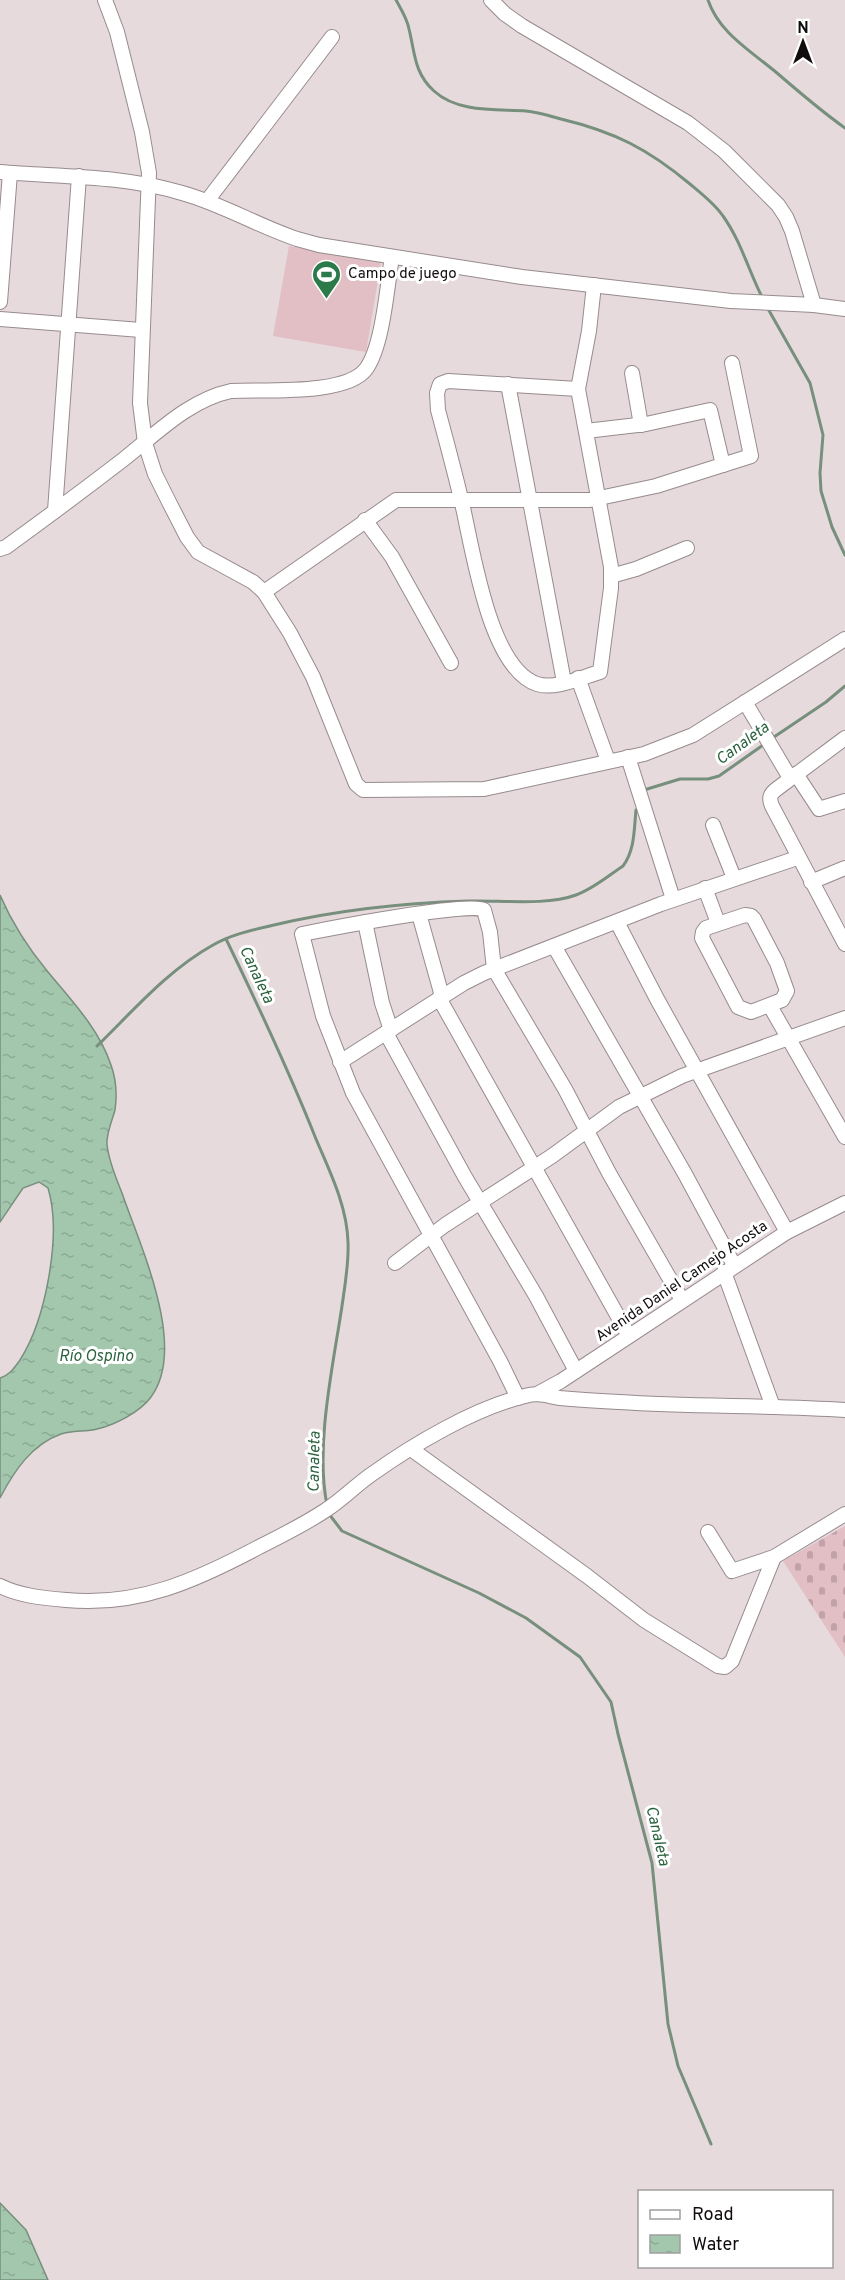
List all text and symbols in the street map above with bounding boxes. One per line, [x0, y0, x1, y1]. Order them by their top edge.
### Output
north arrow [773, 12, 833, 72]
text: N [797, 19, 809, 39]
sports icon: Campo de juego [311, 258, 343, 300]
place label: Campo de juego [348, 265, 457, 284]
water label: Canaleta [712, 718, 774, 770]
water label: Canaleta [234, 943, 278, 1008]
street label: Avenida Daniel Camejo Acosta [592, 1217, 772, 1347]
water label: Río Ospino [59, 1347, 134, 1367]
water label: Canaleta [304, 1431, 326, 1493]
water label: Canaleta [640, 1804, 674, 1869]
legend [638, 2190, 833, 2268]
text: Road [692, 2204, 734, 2227]
text: Water [692, 2234, 739, 2257]

